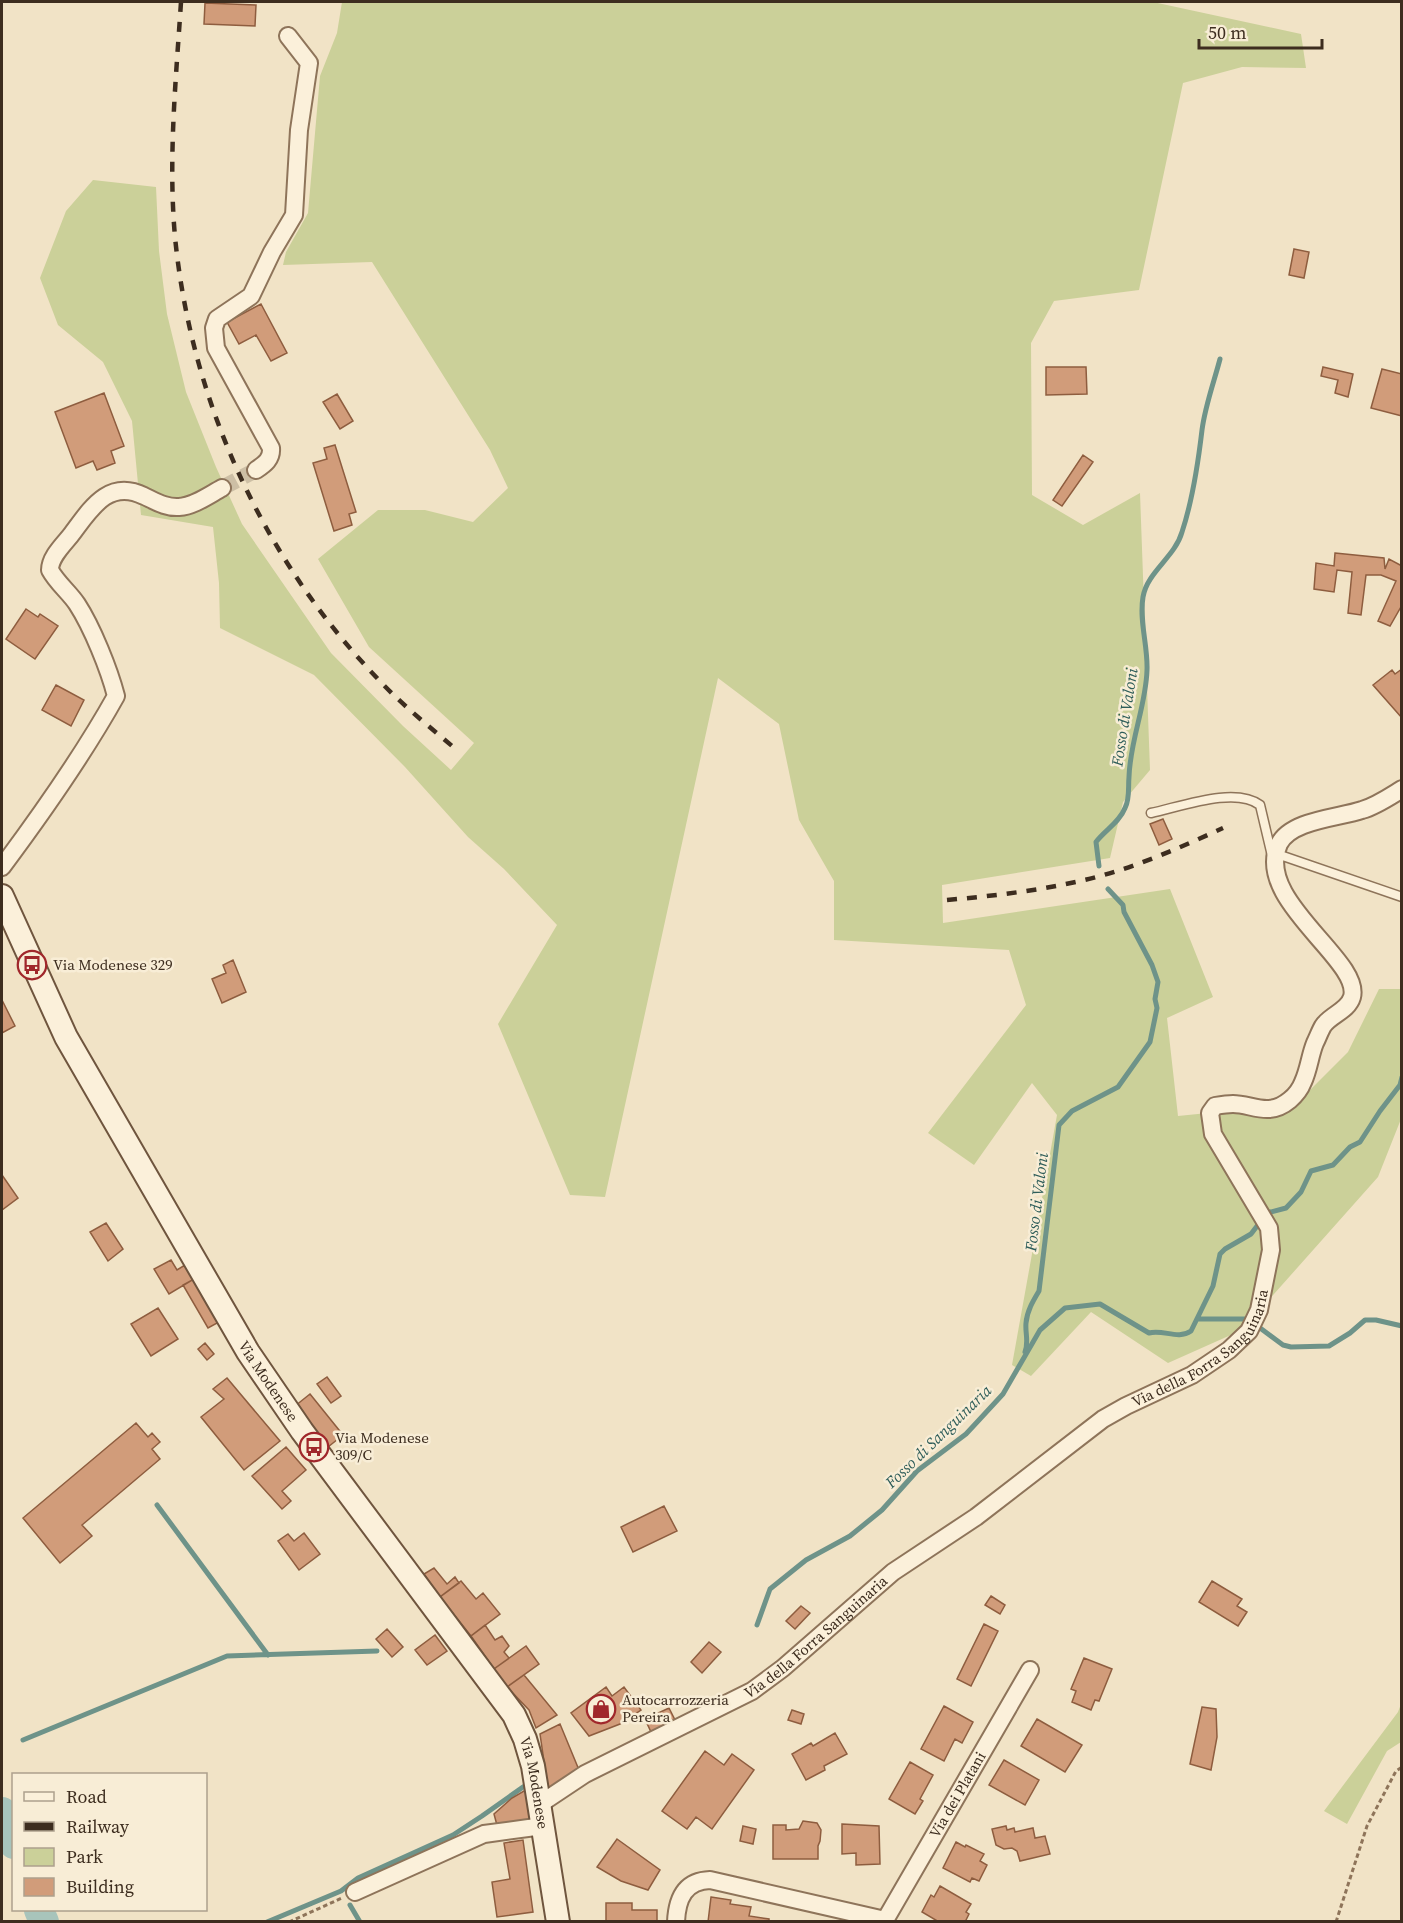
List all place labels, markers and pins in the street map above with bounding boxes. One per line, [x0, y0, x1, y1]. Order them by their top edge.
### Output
bus stop icon: Via Modenese 329 [16, 949, 48, 981]
place label: Via Modenese 329 [53, 954, 173, 975]
place label: Via Modenese 309/C [335, 1427, 429, 1465]
bus stop icon: Via Modenese 309/C [298, 1431, 330, 1463]
place label: Autocarrozzeria Pereira [622, 1689, 729, 1727]
shop icon: Autocarrozzeria Pereira [585, 1693, 617, 1725]

